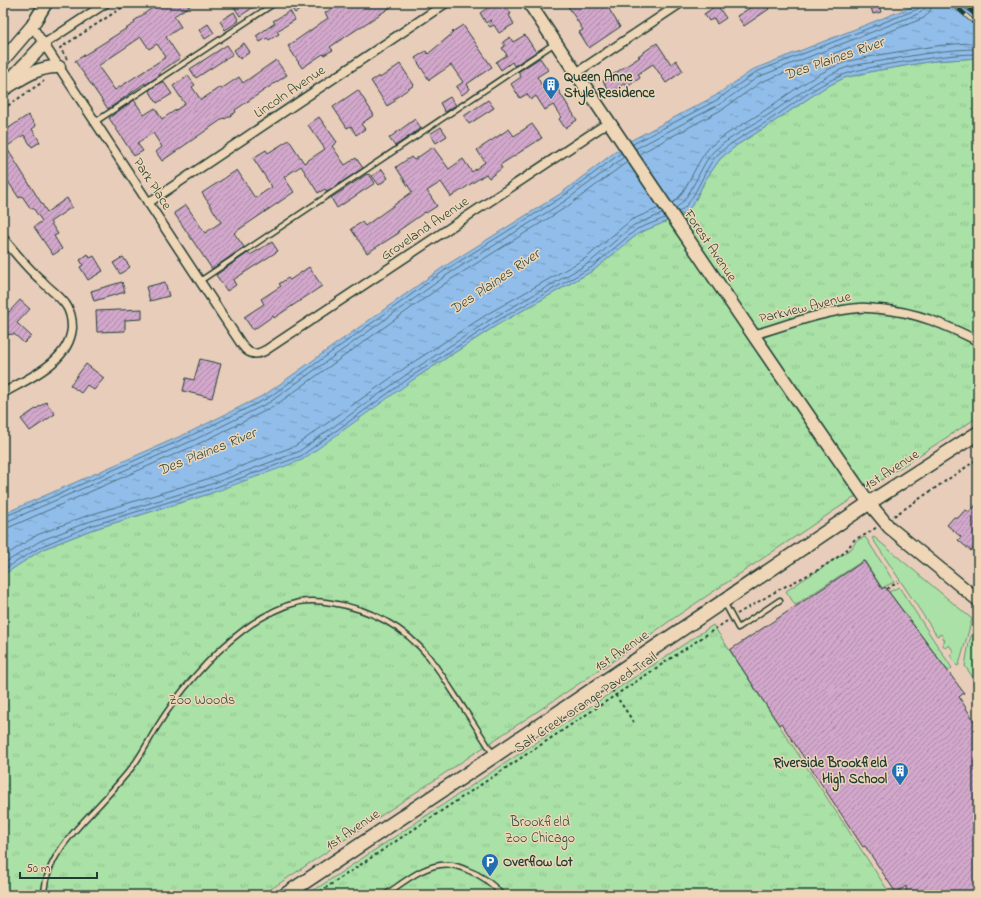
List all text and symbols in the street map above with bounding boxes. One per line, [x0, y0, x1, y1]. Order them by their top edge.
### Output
water label: Des Plaines River [781, 31, 889, 86]
street label: Lincoln Avenue [250, 60, 331, 124]
place label: Queen Anne Style Residence [564, 67, 656, 106]
building icon: Queen Anne Style Residence [541, 75, 561, 100]
street label: Park Place [127, 154, 177, 215]
street label: Groveland Avenue [377, 191, 474, 266]
street label: Forest Avenue [678, 205, 742, 287]
water label: Des Plaines River [446, 242, 546, 320]
street label: Parkview Avenue [757, 286, 854, 330]
water label: Des Plaines River [155, 421, 262, 482]
street label: 1st Avenue [860, 444, 924, 496]
street label: 1st Avenue [591, 625, 654, 677]
street label: Salt Creek Orange Paved Trail [510, 647, 662, 760]
park label: Zoo Woods [169, 690, 235, 711]
place label: Riverside Brookfield High School [772, 753, 888, 792]
building icon: Riverside Brookfield High School [890, 761, 910, 786]
street label: 1st Avenue [322, 804, 385, 856]
park label: Brookfield Zoo Chicago [505, 812, 575, 850]
parking icon: Overflow Lot [480, 852, 500, 877]
place label: Overflow Lot [503, 852, 573, 873]
scale bar [20, 854, 97, 880]
text: 50 m [26, 860, 50, 878]

